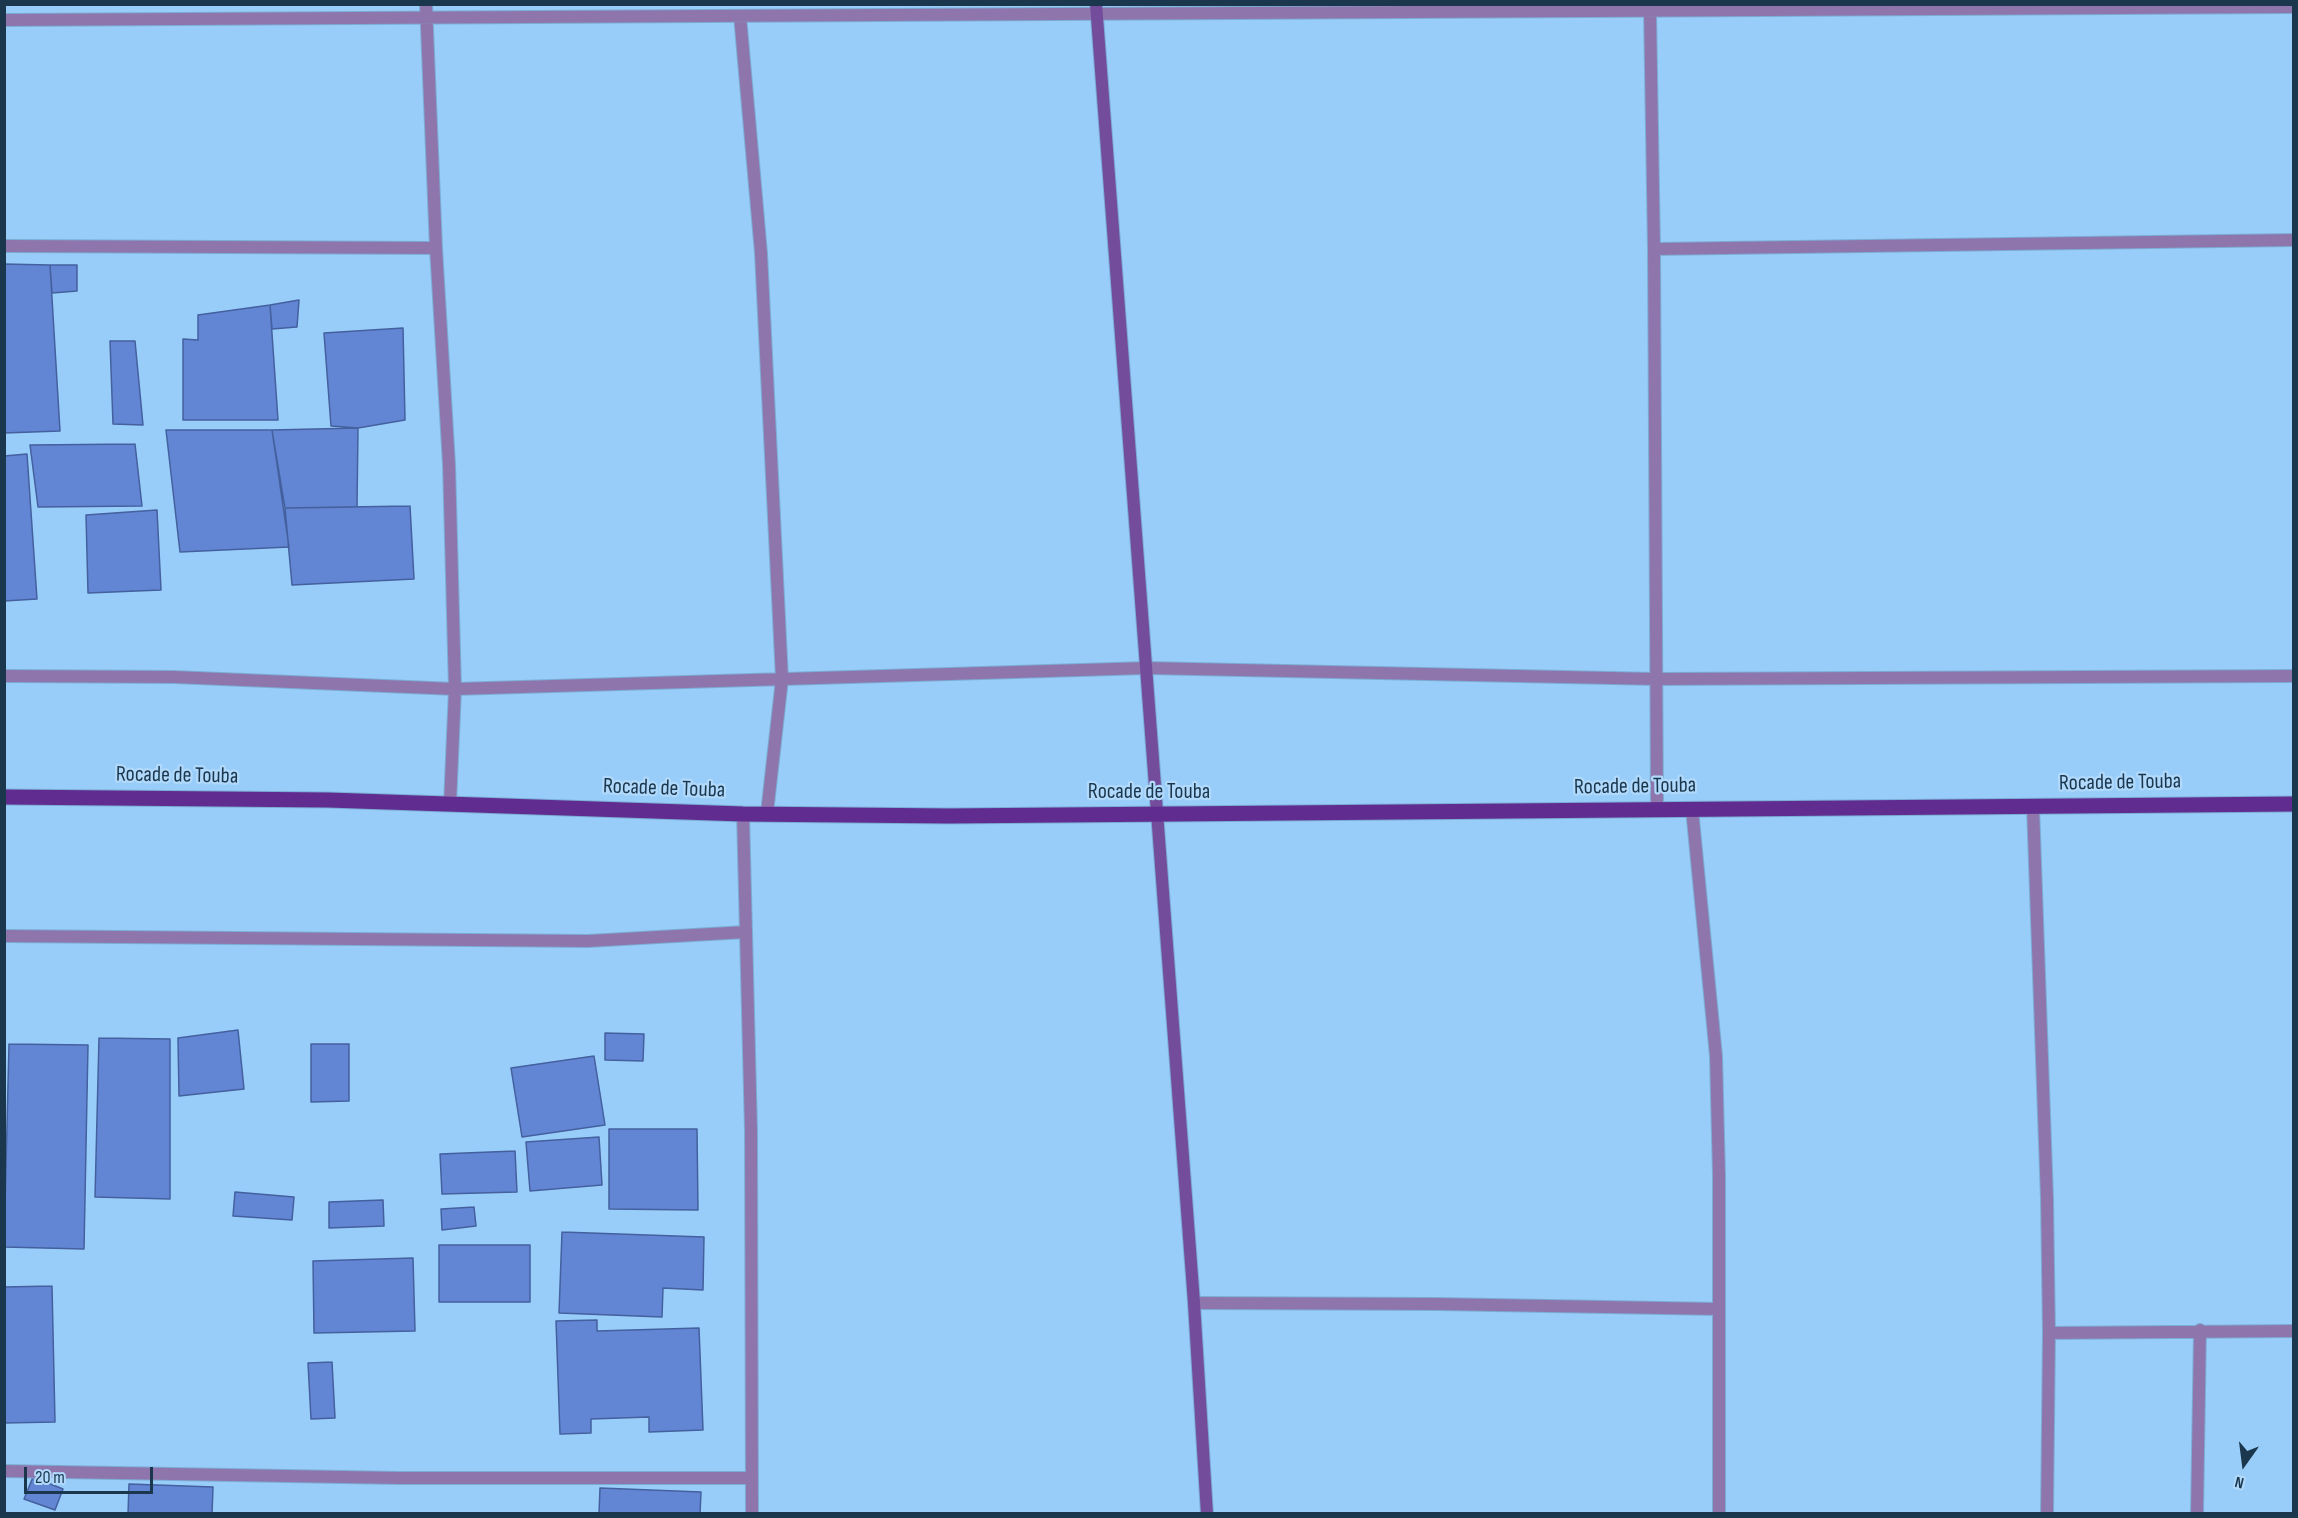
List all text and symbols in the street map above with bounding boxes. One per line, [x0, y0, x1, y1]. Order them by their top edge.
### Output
street label: Rocade de Touba [116, 762, 238, 790]
street label: Rocade de Touba [2059, 769, 2181, 797]
street label: Rocade de Touba [1574, 773, 1696, 801]
street label: Rocade de Touba [602, 774, 726, 804]
street label: Rocade de Touba [1088, 779, 1210, 805]
north arrow [2214, 1434, 2274, 1494]
scale bar [27, 1455, 156, 1493]
text: 20 m [35, 1467, 65, 1488]
text: N [2233, 1472, 2246, 1492]

